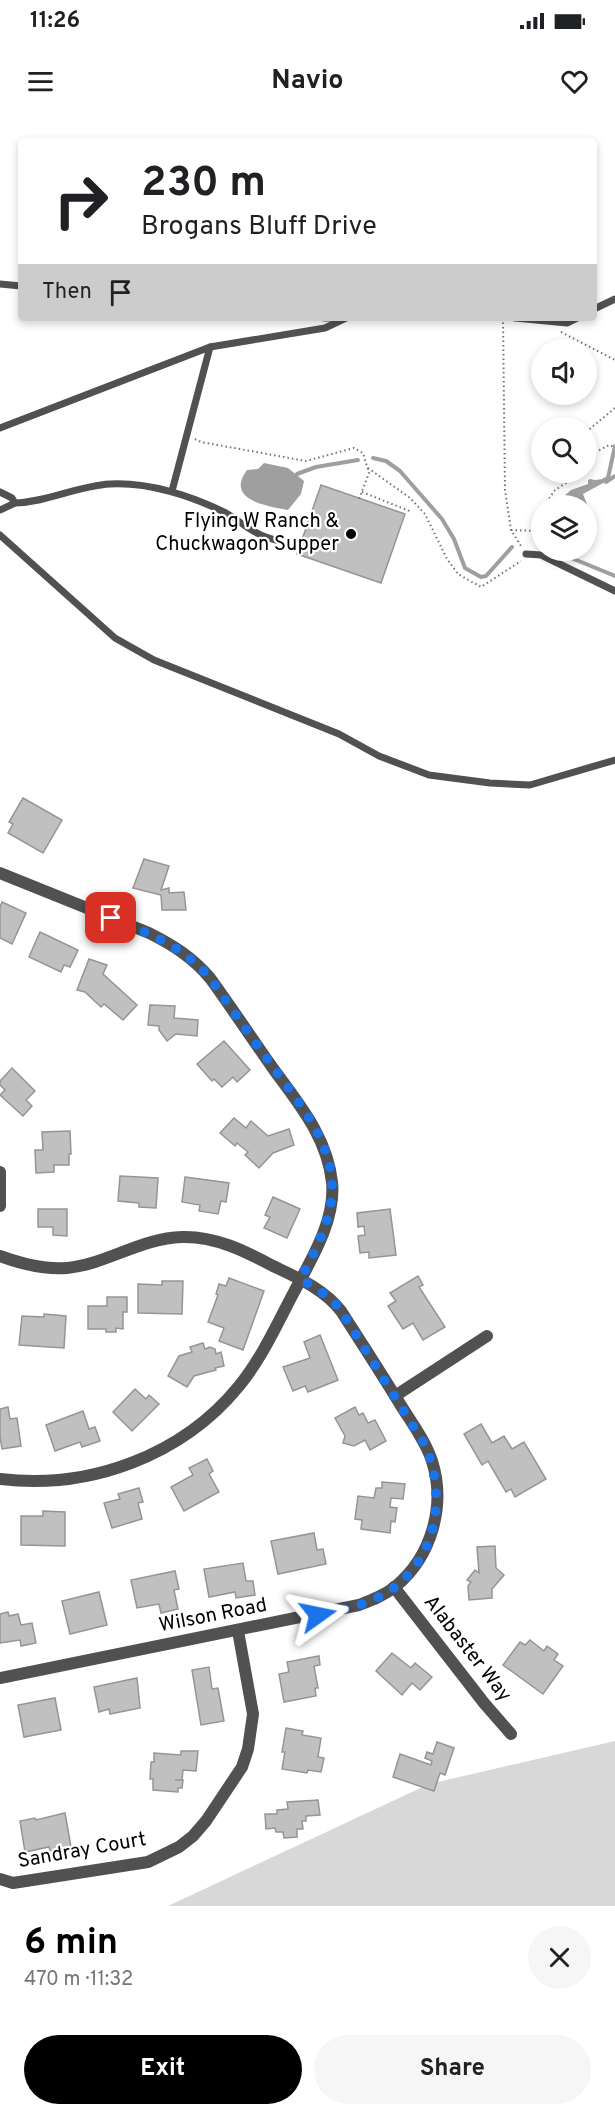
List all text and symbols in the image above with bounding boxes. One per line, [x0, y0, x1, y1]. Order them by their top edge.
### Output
text: 11:26 [30, 8, 80, 35]
text: Navio [271, 64, 344, 98]
icon: menu [24, 65, 57, 98]
icon: heart [558, 65, 591, 98]
text: 230 m [141, 158, 266, 211]
icon: right [42, 162, 120, 240]
text: Brogans Bluff Drive [141, 210, 377, 244]
icon: arrive [104, 276, 137, 309]
text: Then [42, 279, 92, 306]
map controls [531, 339, 597, 561]
button: sound [531, 339, 597, 405]
button: search [531, 417, 597, 483]
button: layers [531, 495, 597, 561]
place label: Flying W Ranch & Chuckwagon Supper [155, 509, 339, 558]
marker: Flying W Ranch & Chuckwagon Supper [344, 527, 358, 541]
pin [85, 892, 136, 943]
icon: arrive [94, 901, 127, 934]
position arrow [286, 1583, 350, 1647]
street label: Alabaster Way [417, 1590, 517, 1708]
street label: Wilson Road [157, 1593, 269, 1639]
street label: Sandray Court [16, 1827, 148, 1875]
text: 6 min [24, 1921, 118, 1967]
button: close [528, 1926, 591, 1989]
text: 470 m · 11:32 [24, 1967, 133, 1993]
button: Exit [24, 2035, 302, 2104]
button: Share [314, 2035, 591, 2104]

